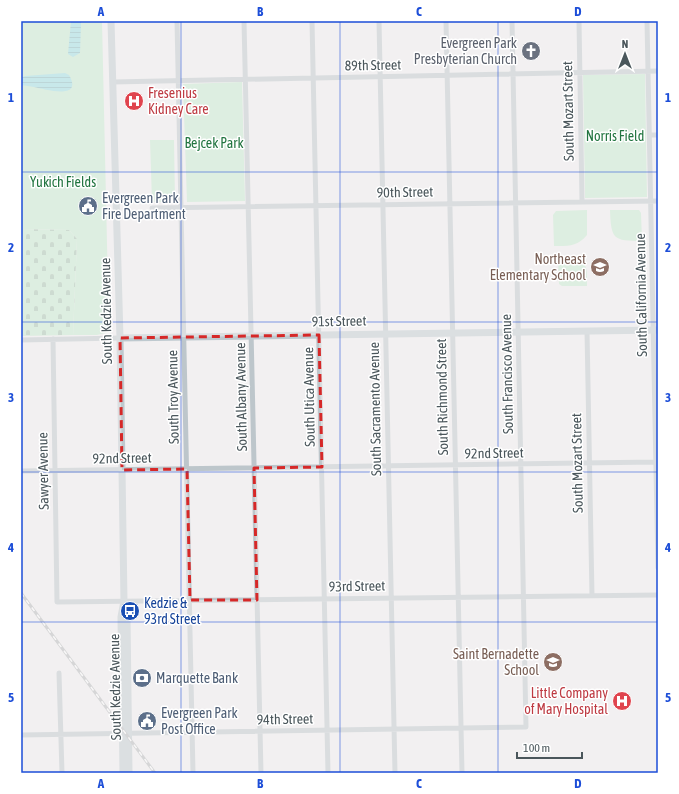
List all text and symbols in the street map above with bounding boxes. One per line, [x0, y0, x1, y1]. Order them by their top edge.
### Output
text: A [97, 4, 105, 19]
text: B [257, 4, 264, 19]
text: C [416, 4, 422, 19]
text: D [574, 4, 582, 19]
north arrow [605, 34, 645, 74]
place label: Evergreen Park Presbyterian Church [414, 35, 517, 67]
text: N [622, 38, 628, 50]
church icon: Evergreen Park Presbyterian Church [520, 40, 542, 62]
street label: 89th Street [345, 57, 401, 73]
street label: South Mozart Street [559, 61, 577, 161]
place label: Fresenius Kidney Care [148, 85, 209, 117]
text: 1 [8, 90, 14, 105]
hospital icon: Fresenius Kidney Care [123, 90, 145, 112]
text: 1 [665, 90, 671, 105]
park label: Norris Field [586, 128, 644, 144]
park label: Bejcek Park [184, 135, 244, 151]
park label: Yukich Fields [30, 174, 96, 190]
street label: 90th Street [377, 184, 433, 200]
place label: Evergreen Park Fire Department [102, 190, 186, 222]
public building icon: Evergreen Park Fire Department [77, 195, 99, 217]
street label: South California Avenue [632, 233, 650, 357]
text: 2 [8, 240, 14, 255]
text: 2 [665, 240, 671, 255]
place label: Northeast Elementary School [490, 251, 586, 283]
school or university icon: Northeast Elementary School [589, 256, 611, 278]
street label: South Kedzie Avenue [97, 257, 115, 365]
street label: 91st Street [311, 313, 367, 329]
street label: South Francisco Avenue [498, 314, 516, 434]
street label: South Richmond Street [433, 338, 451, 456]
street label: South Albany Avenue [232, 342, 250, 452]
street label: South Sacramento Avenue [366, 342, 384, 476]
street label: South Utica Avenue [300, 347, 318, 447]
street label: South Troy Avenue [164, 350, 182, 444]
text: 3 [8, 390, 14, 405]
text: 3 [665, 390, 671, 405]
street label: South Mozart Street [568, 413, 586, 513]
street label: Sawyer Avenue [34, 432, 52, 510]
street label: 92nd Street [464, 444, 524, 462]
street label: 92nd Street [92, 449, 152, 467]
text: 4 [7, 540, 14, 555]
text: 4 [664, 540, 671, 555]
street label: 93rd Street [329, 578, 385, 594]
place label: Kedzie & 93rd Street [144, 595, 201, 627]
bus stop icon: Kedzie & 93rd Street [119, 600, 141, 622]
street label: South Kedzie Avenue [106, 633, 124, 741]
place label: Saint Bernadette School [453, 646, 539, 678]
school or university icon: Saint Bernadette School [542, 651, 564, 673]
bank icon: Marquette Bank [131, 667, 153, 689]
place label: Marquette Bank [156, 670, 238, 686]
place label: Little Company of Mary Hospital [524, 685, 608, 717]
text: 5 [8, 690, 14, 705]
hospital icon: Little Company of Mary Hospital [611, 690, 633, 712]
text: 5 [665, 690, 671, 705]
place label: Evergreen Park Post Office [161, 705, 238, 737]
public building icon: Evergreen Park Post Office [136, 710, 158, 732]
street label: 94th Street [257, 711, 313, 727]
scale bar [517, 734, 582, 760]
text: 100 m [523, 741, 550, 755]
text: A [97, 776, 105, 791]
text: B [257, 776, 264, 791]
text: C [416, 776, 422, 791]
text: D [574, 776, 582, 791]

